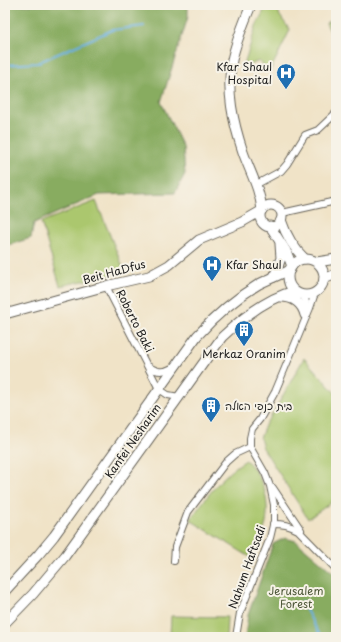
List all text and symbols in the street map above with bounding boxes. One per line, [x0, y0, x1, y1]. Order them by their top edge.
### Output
place label: Kfar Shaul Hospital [217, 58, 272, 88]
hospital icon: Kfar Shaul Hospital [275, 62, 297, 90]
hospital icon: Kfar Shaul [201, 254, 223, 282]
street label: Beit HaDfus [81, 255, 147, 288]
place label: Kfar Shaul [226, 256, 281, 273]
street label: Roberto Baki [112, 286, 159, 355]
building icon: Merkaz Oranim [233, 319, 255, 347]
place label: Merkaz Oranim [202, 345, 286, 362]
building icon: בית כנפי האלה [200, 395, 222, 423]
place label: בית כנפי האלה [225, 397, 292, 414]
street label: Kanfei Nesharim [100, 400, 165, 482]
street label: Nahum Haftsadi [224, 523, 269, 611]
park label: Jerusalem Forest [269, 582, 324, 612]

